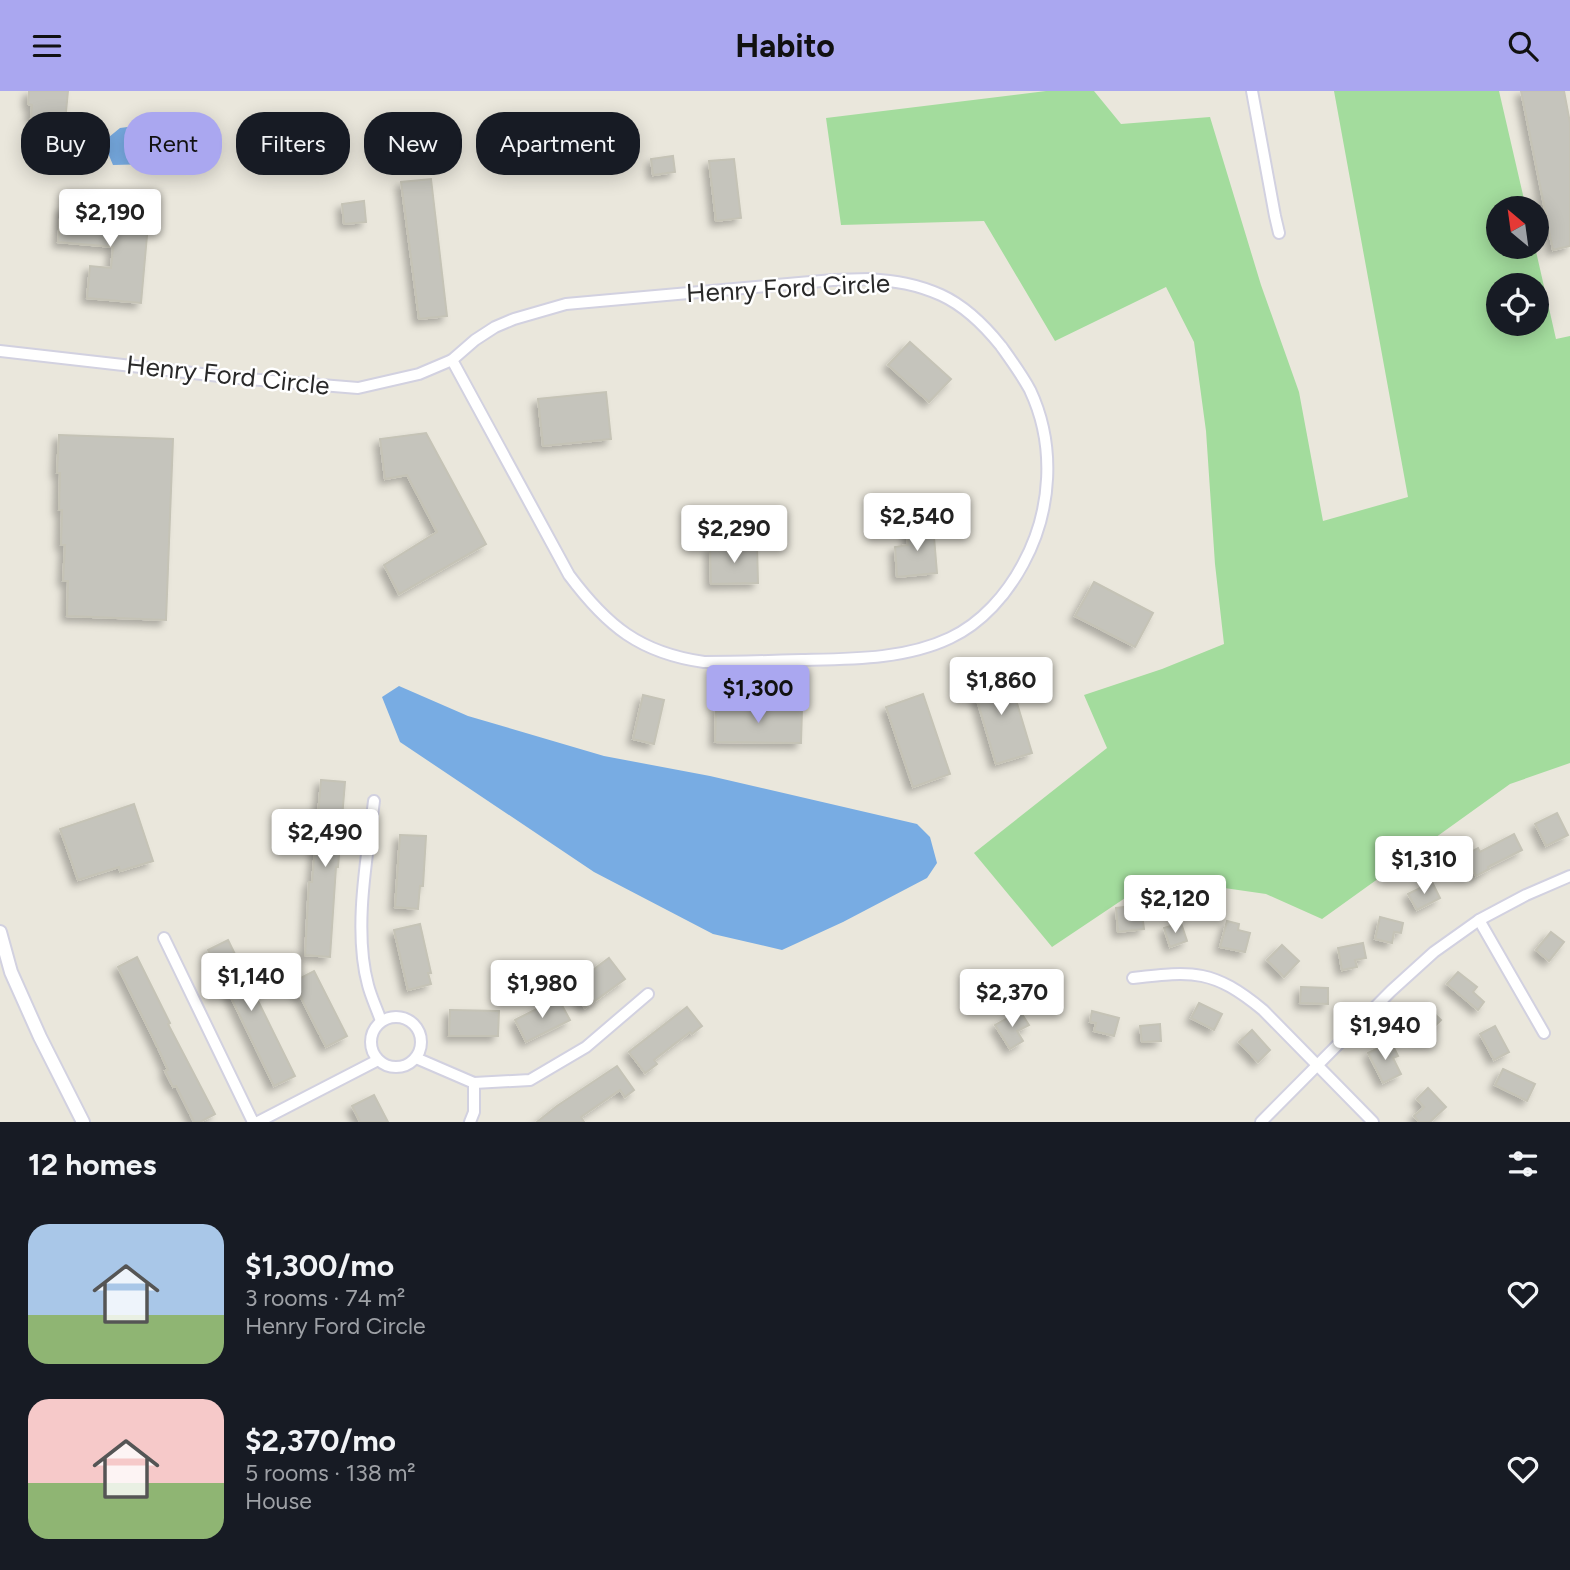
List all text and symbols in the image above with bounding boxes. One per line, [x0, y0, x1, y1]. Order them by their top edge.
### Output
icon: menu [28, 27, 66, 65]
text: Habito [735, 27, 835, 65]
icon: search [1504, 27, 1542, 65]
chip: Buy [21, 112, 110, 175]
chip: Rent [124, 112, 222, 175]
chip: Filters [236, 112, 350, 175]
chip: New [364, 112, 462, 175]
chip: Apartment [476, 112, 640, 175]
pin: $2,190 [53, 190, 167, 249]
north arrow [1486, 196, 1549, 259]
map controls [1486, 196, 1549, 336]
text: $2,190 [75, 198, 145, 226]
street label: Henry Ford Circle [685, 267, 891, 309]
button: locate [1486, 273, 1549, 336]
street label: Henry Ford Circle [125, 348, 331, 402]
pin: $2,540 [860, 493, 974, 553]
text: $2,540 [880, 502, 954, 530]
pin: $2,290 [677, 505, 791, 565]
text: $2,290 [697, 514, 771, 542]
pin: $1,860 [944, 657, 1058, 717]
pin: $1,300 [701, 665, 815, 725]
text: $1,860 [966, 666, 1036, 694]
text: $1,300 [723, 674, 793, 702]
pin: $2,490 [268, 809, 382, 869]
text: $2,490 [288, 818, 362, 846]
pin: $1,310 [1367, 837, 1481, 896]
text: $1,310 [1391, 845, 1457, 873]
pin: $2,120 [1118, 875, 1232, 935]
text: $2,120 [1140, 884, 1210, 912]
pin: $1,140 [194, 953, 308, 1013]
pin: $1,980 [485, 961, 599, 1020]
text: $1,140 [217, 962, 285, 990]
text: $1,980 [507, 969, 577, 997]
pin: $2,370 [955, 969, 1069, 1029]
text: $2,370 [976, 978, 1048, 1006]
pin: $1,940 [1328, 1003, 1442, 1062]
text: $1,940 [1349, 1011, 1421, 1039]
icon: filters [1504, 1145, 1542, 1183]
text: 12 homes [28, 1146, 156, 1183]
text: $1,300/mo [245, 1247, 394, 1284]
icon: home [84, 1252, 168, 1336]
icon: heart [1504, 1275, 1542, 1313]
text: 3 rooms · 74 m² [245, 1284, 405, 1312]
text: Henry Ford Circle [245, 1312, 426, 1340]
text: $2,370/mo [245, 1422, 396, 1459]
icon: home [84, 1427, 168, 1511]
icon: heart [1504, 1450, 1542, 1488]
text: 5 rooms · 138 m² [245, 1459, 416, 1487]
text: House [245, 1487, 312, 1515]

